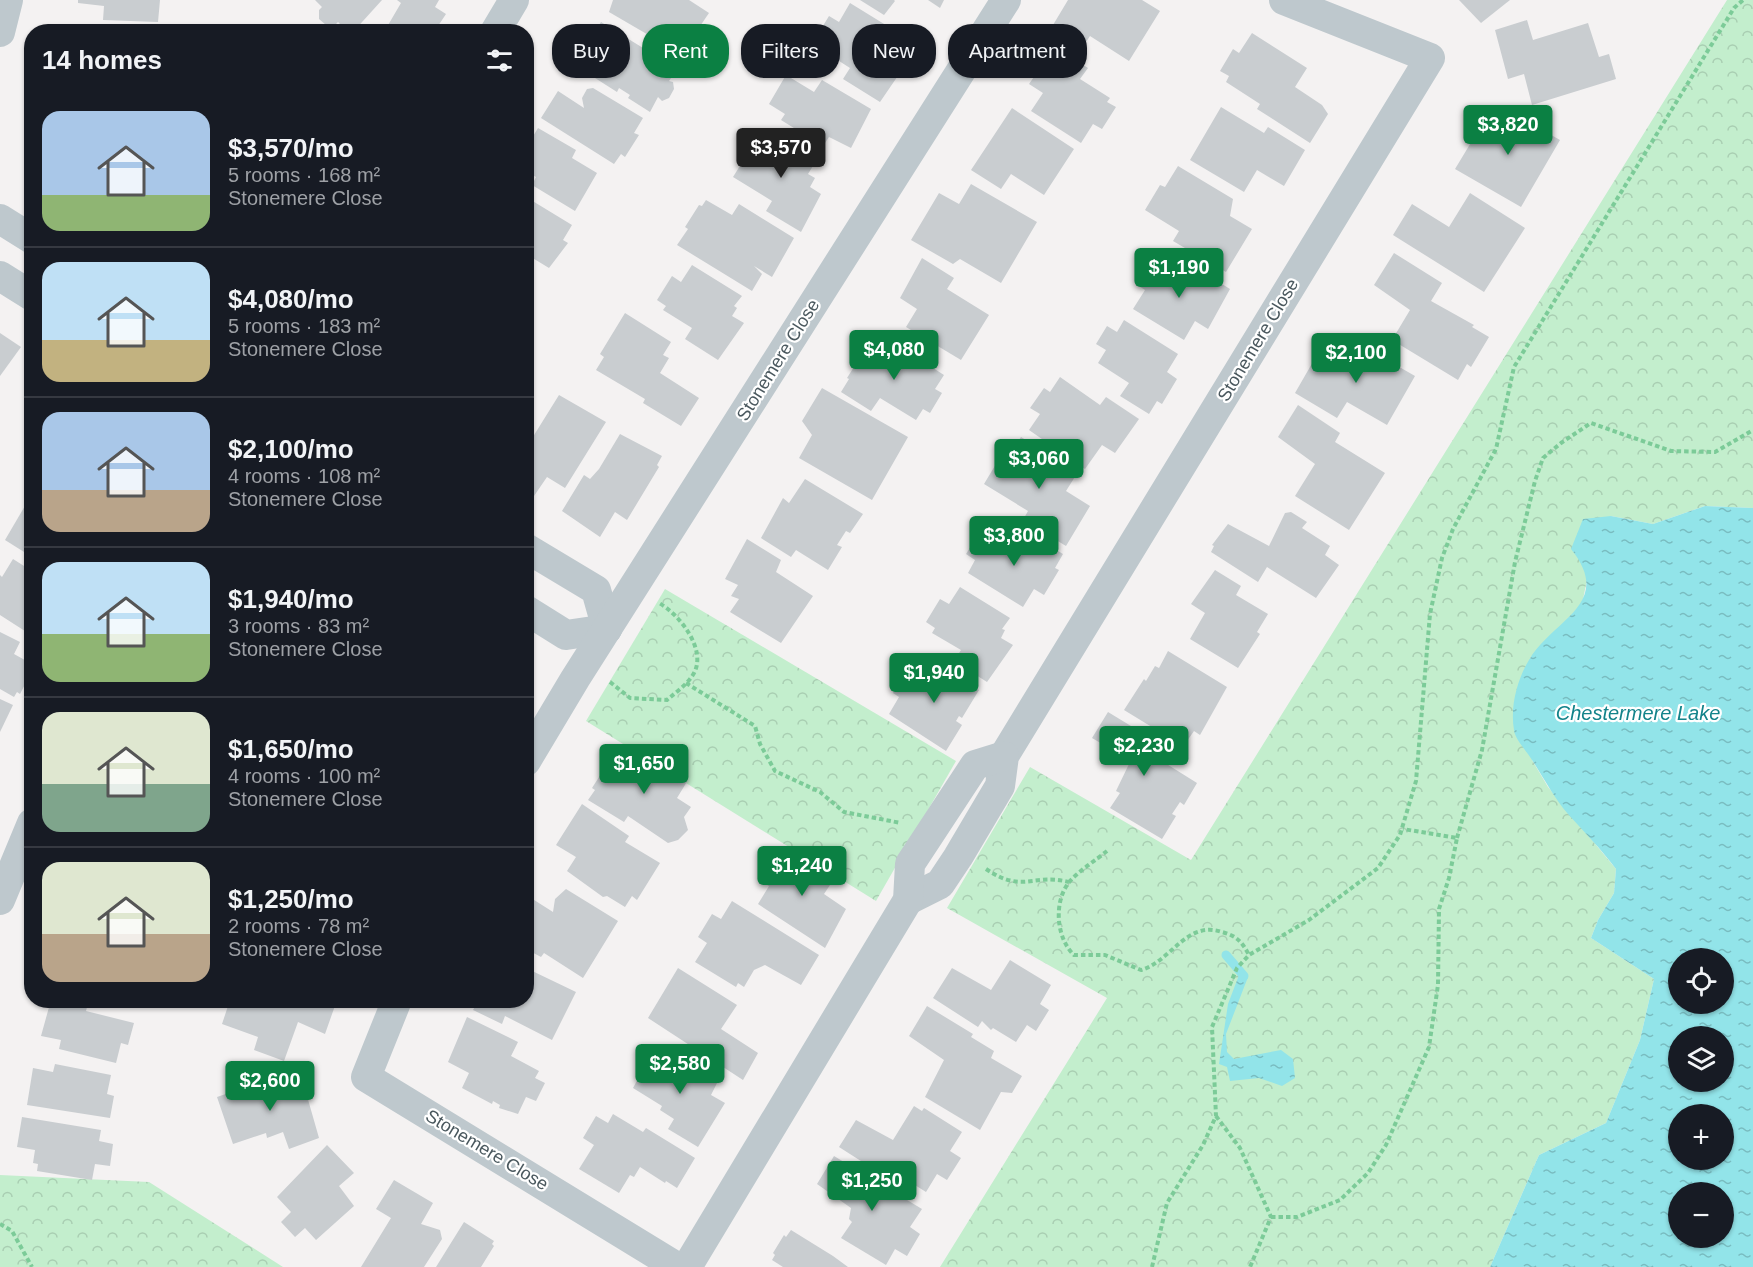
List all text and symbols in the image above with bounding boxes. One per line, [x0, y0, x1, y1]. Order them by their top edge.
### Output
chip: Buy [552, 24, 630, 78]
chip: Rent [642, 24, 729, 78]
chip: Filters [741, 24, 840, 78]
chip: New [852, 24, 936, 78]
chip: Apartment [948, 24, 1087, 78]
icon: filters [483, 44, 516, 77]
text: 14 homes [42, 45, 162, 75]
pin: $3,820 [1459, 105, 1557, 156]
text: $3,820 [1477, 113, 1539, 135]
pin: $3,570 [732, 128, 830, 179]
text: $3,570/mo [228, 133, 354, 163]
icon: home [90, 135, 162, 207]
text: $3,570 [750, 136, 812, 158]
text: 5 rooms · 168 m² [228, 164, 380, 186]
text: Stonemere Close [228, 187, 383, 209]
pin: $1,190 [1130, 248, 1228, 299]
text: $1,190 [1148, 256, 1210, 278]
street label: Stonemere Close [1214, 275, 1302, 405]
text: $4,080/mo [228, 284, 354, 314]
icon: home [90, 286, 162, 358]
street label: Stonemere Close [733, 296, 823, 424]
text: 5 rooms · 183 m² [228, 315, 380, 337]
pin: $4,080 [845, 330, 943, 381]
pin: $2,100 [1307, 333, 1405, 384]
text: Stonemere Close [228, 338, 383, 360]
text: $4,080 [863, 338, 925, 360]
text: $2,100 [1325, 341, 1387, 363]
text: $2,100/mo [228, 434, 354, 464]
icon: home [90, 436, 162, 508]
pin: $3,060 [990, 439, 1088, 490]
text: $3,060 [1008, 447, 1070, 469]
text: 4 rooms · 108 m² [228, 465, 380, 487]
text: Stonemere Close [228, 488, 383, 510]
pin: $3,800 [965, 516, 1063, 567]
text: $3,800 [983, 524, 1045, 546]
text: $1,940/mo [228, 584, 354, 614]
icon: home [90, 586, 162, 658]
text: 3 rooms · 83 m² [228, 615, 369, 637]
text: Stonemere Close [228, 638, 383, 660]
pin: $1,940 [885, 653, 983, 704]
text: $1,940 [903, 661, 965, 683]
water label: Chestermere Lake [1556, 702, 1720, 724]
pin: $2,230 [1095, 726, 1193, 777]
text: $1,650/mo [228, 734, 354, 764]
text: $2,230 [1113, 734, 1175, 756]
icon: home [90, 736, 162, 808]
pin: $1,650 [595, 744, 693, 795]
text: $1,650 [613, 752, 675, 774]
text: 4 rooms · 100 m² [228, 765, 380, 787]
text: Stonemere Close [228, 788, 383, 810]
pin: $1,240 [753, 846, 851, 897]
text: $1,240 [771, 854, 833, 876]
text: $1,250/mo [228, 884, 354, 914]
icon: home [90, 886, 162, 958]
text: 2 rooms · 78 m² [228, 915, 369, 937]
text: Stonemere Close [228, 938, 383, 960]
map controls [1668, 948, 1734, 1248]
button: locate [1668, 948, 1734, 1014]
button: layers [1668, 1026, 1734, 1092]
pin: $2,580 [631, 1044, 729, 1095]
text: $2,580 [649, 1052, 711, 1074]
pin: $2,600 [221, 1061, 319, 1112]
text: $2,600 [239, 1069, 301, 1091]
button: + [1668, 1104, 1734, 1170]
street label: Stonemere Close [422, 1106, 552, 1194]
pin: $1,250 [823, 1161, 921, 1212]
text: $1,250 [841, 1169, 903, 1191]
button: − [1668, 1182, 1734, 1248]

